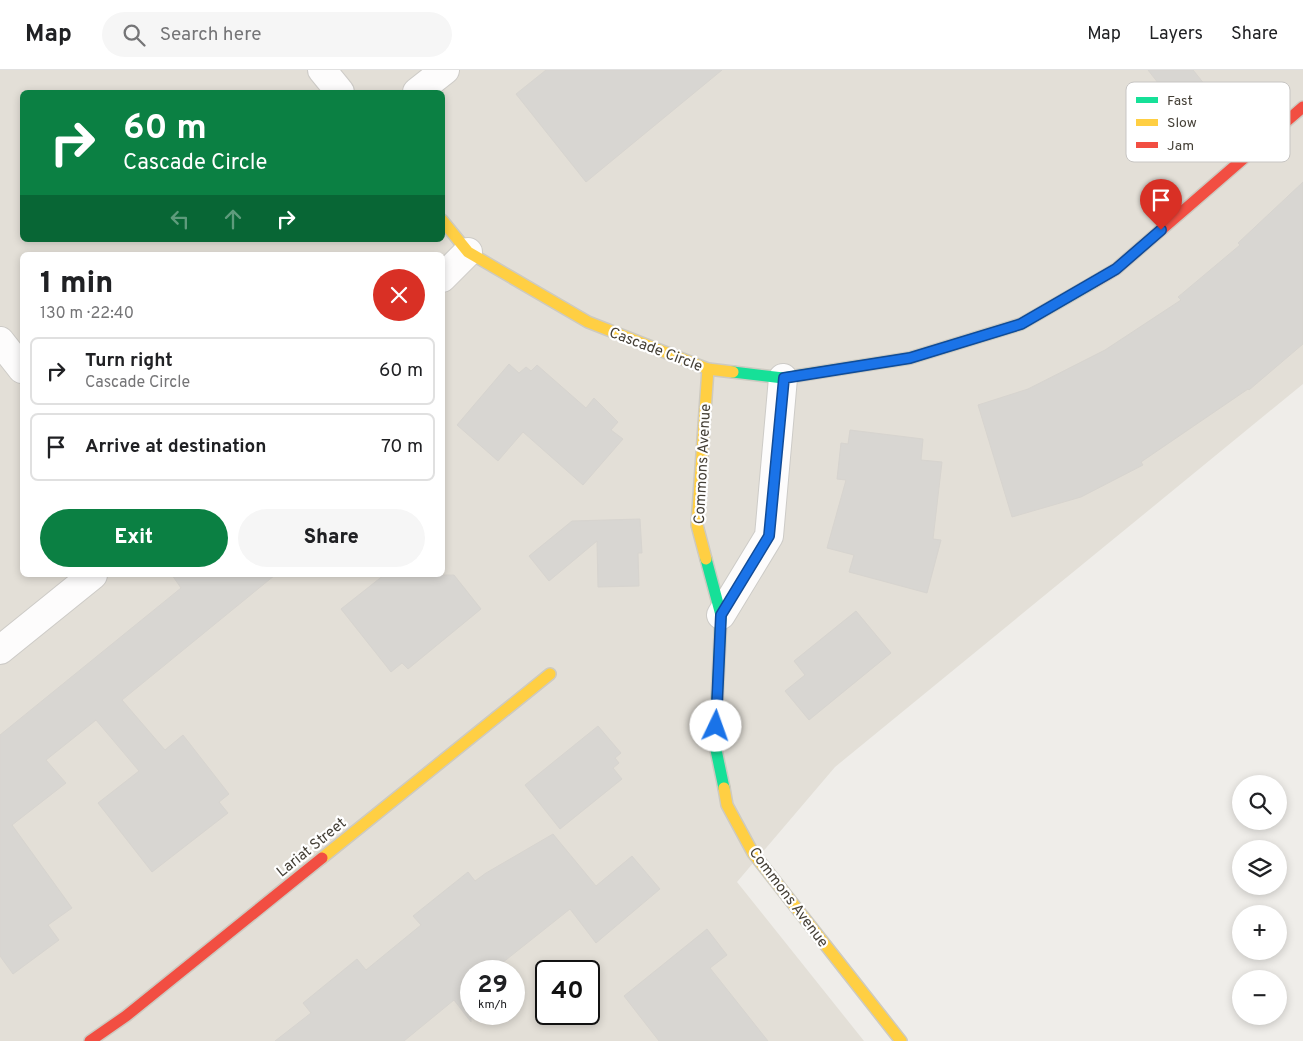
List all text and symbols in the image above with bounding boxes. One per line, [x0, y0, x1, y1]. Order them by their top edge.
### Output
search box [102, 12, 452, 57]
text: Map [25, 20, 72, 50]
icon: search [120, 21, 148, 49]
text: Search here [160, 23, 261, 47]
text: Map [1087, 23, 1121, 46]
text: Layers [1149, 23, 1203, 46]
text: Share [1231, 23, 1278, 46]
legend [1126, 82, 1290, 162]
text: Fast [1167, 93, 1193, 110]
text: 60 m [123, 107, 207, 151]
icon: right [40, 110, 105, 175]
text: Slow [1167, 115, 1197, 132]
text: Jam [1167, 138, 1194, 155]
text: Cascade Circle [123, 150, 267, 177]
pin [1140, 179, 1182, 230]
icon: arrive [1147, 186, 1175, 214]
icon: left [166, 205, 194, 233]
icon: ahead [219, 205, 247, 233]
icon: right [272, 205, 300, 233]
text: 1 min [40, 266, 113, 303]
button: close [373, 269, 425, 321]
text: 130 m · 22:40 [40, 304, 134, 324]
street label: Cascade Circle [606, 324, 705, 377]
text: Turn right [85, 349, 173, 373]
icon: right [42, 357, 70, 385]
text: 60 m [379, 359, 423, 383]
text: Cascade Circle [85, 373, 190, 393]
street label: Commons Avenue [691, 403, 716, 525]
icon: arrive [42, 433, 70, 461]
text: Arrive at destination [85, 435, 266, 459]
text: 70 m [381, 435, 423, 459]
button: Exit [40, 509, 228, 567]
button: Share [238, 509, 425, 567]
position arrow [689, 699, 741, 751]
map controls [1232, 775, 1287, 1025]
button: search [1232, 775, 1287, 830]
street label: Lariat Street [273, 814, 351, 882]
button: layers [1232, 840, 1287, 895]
street label: Commons Avenue [744, 844, 832, 952]
button: + [1232, 905, 1287, 960]
speed limit sign: 40 [535, 960, 600, 1025]
text: 29 [477, 970, 508, 1002]
button: − [1232, 970, 1287, 1025]
text: km/h [478, 997, 507, 1013]

